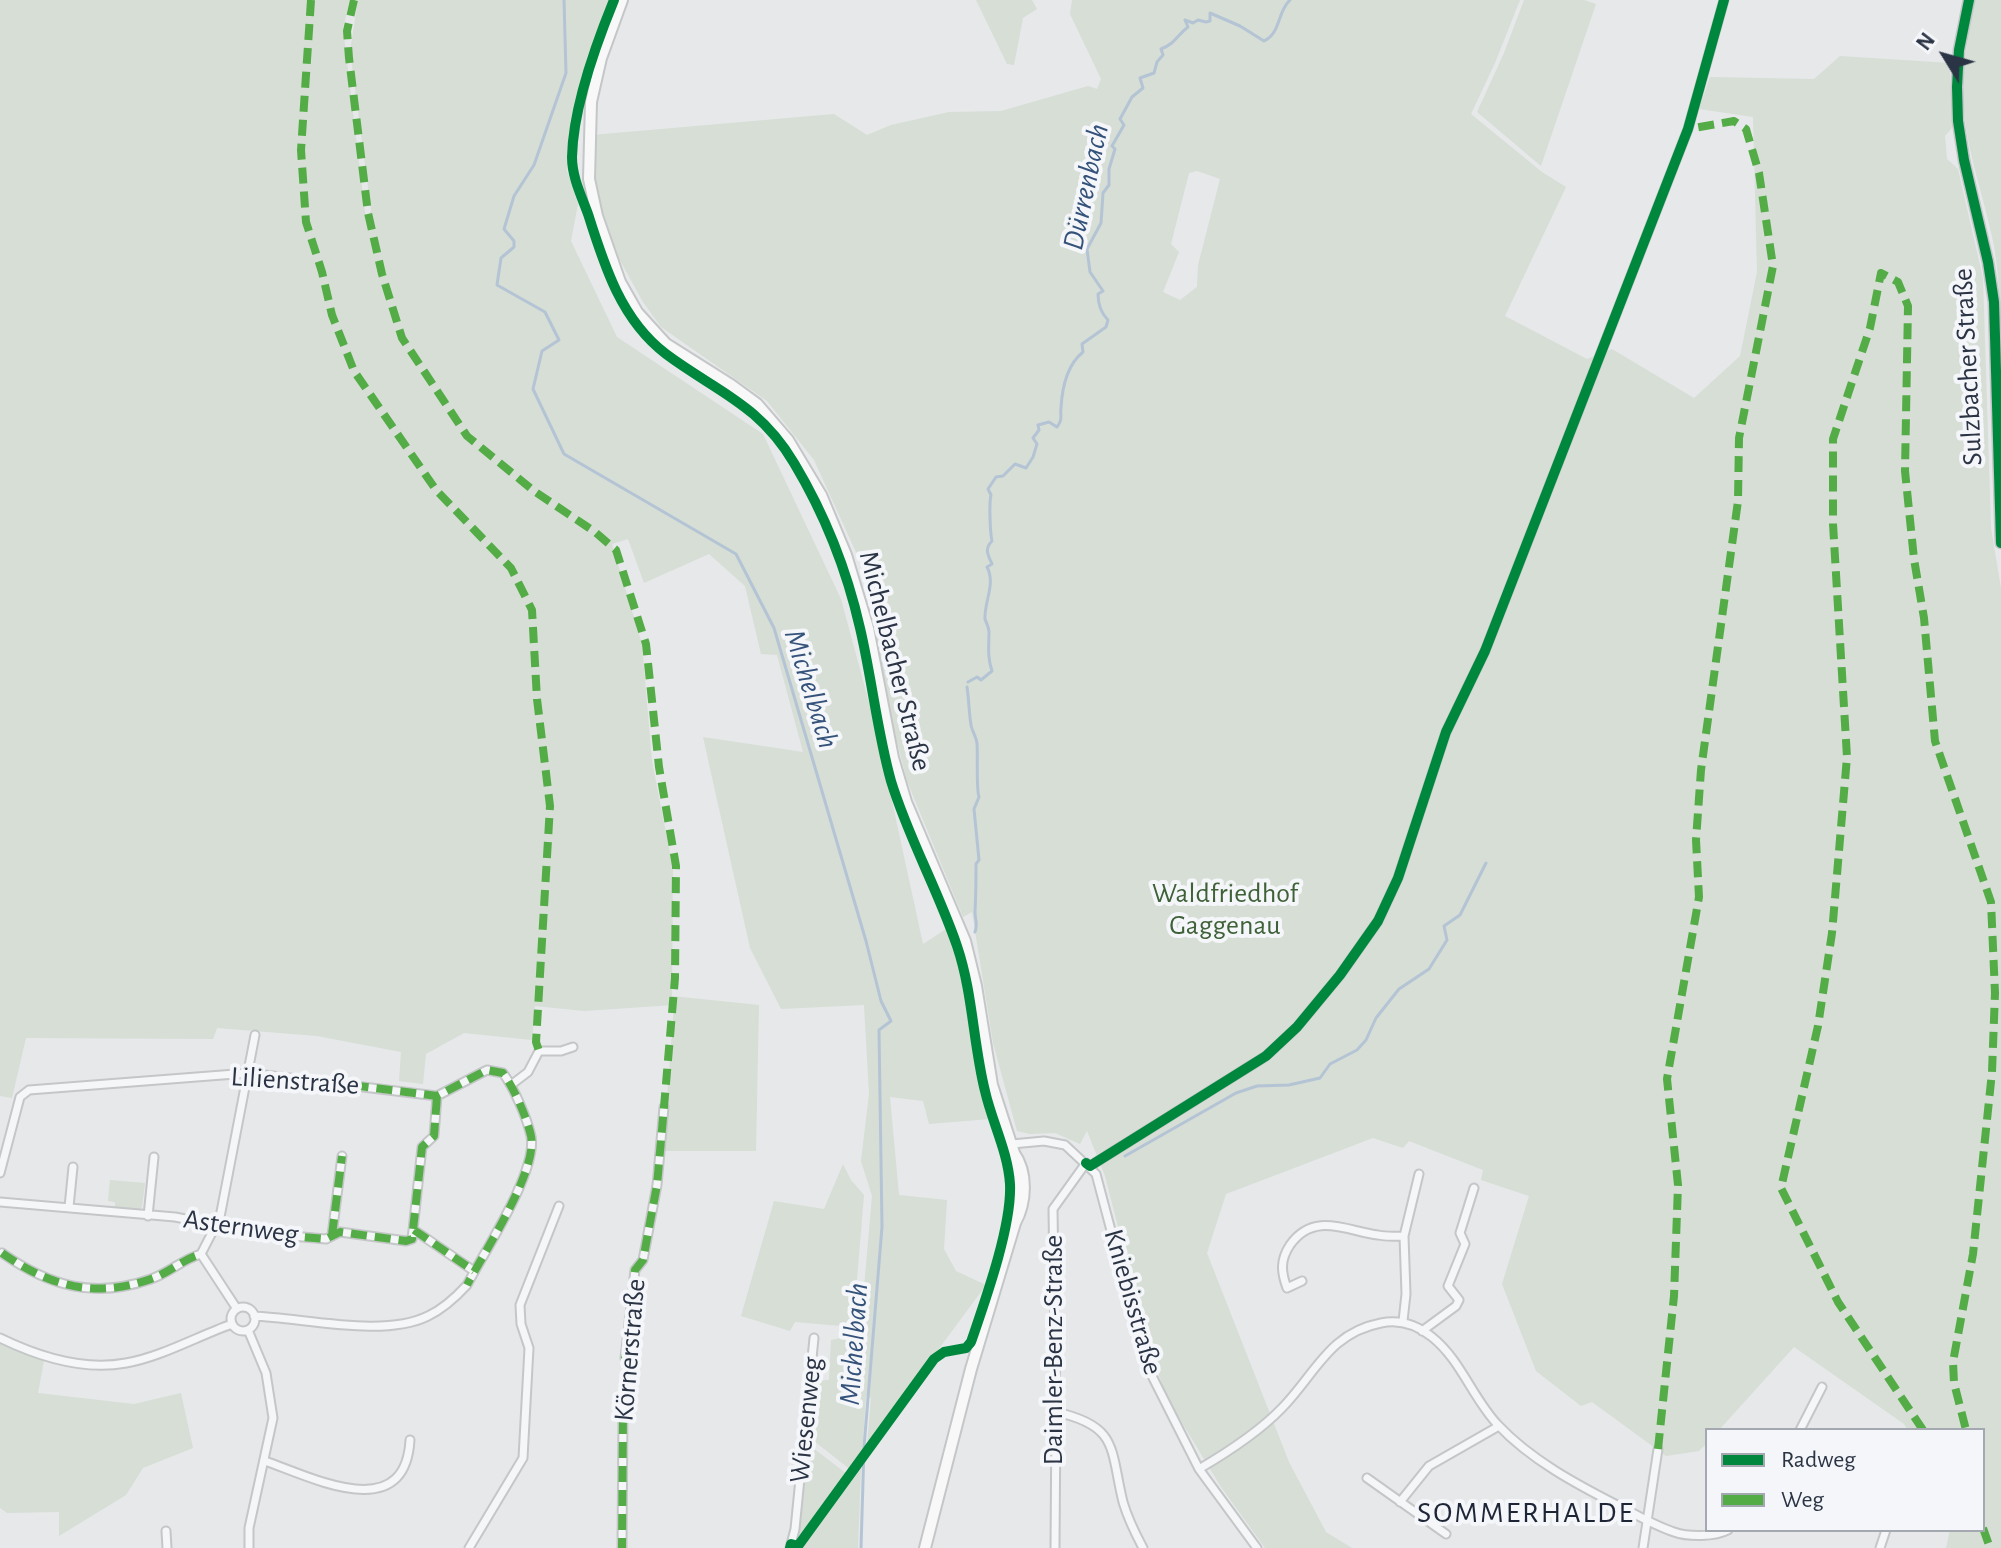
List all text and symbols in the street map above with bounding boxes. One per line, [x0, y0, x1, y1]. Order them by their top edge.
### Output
north arrow [1905, 16, 1985, 96]
text: N [1912, 29, 1939, 54]
water label: Dürrenbach [1055, 121, 1117, 253]
street label: Sulzbacher Straße [1946, 268, 1990, 466]
street label: Michelbacher Straße [851, 548, 939, 774]
water label: Michelbach [776, 625, 846, 753]
park label: Waldfriedhof Gaggenau [1152, 877, 1298, 943]
street label: Lilienstraße [230, 1060, 360, 1102]
street label: Asternweg [181, 1202, 301, 1252]
street label: Kniebisstraße [1096, 1225, 1170, 1379]
street label: Daimler-Benz-Straße [1037, 1235, 1071, 1465]
street label: Körnerstraße [607, 1277, 653, 1423]
water label: Michelbach [832, 1282, 876, 1406]
street label: Wiesenweg [783, 1355, 829, 1485]
legend [1705, 1428, 1985, 1532]
text: Radweg [1781, 1448, 1856, 1472]
text: Weg [1781, 1488, 1824, 1512]
district label: SOMMERHALDE [1417, 1495, 1635, 1531]

